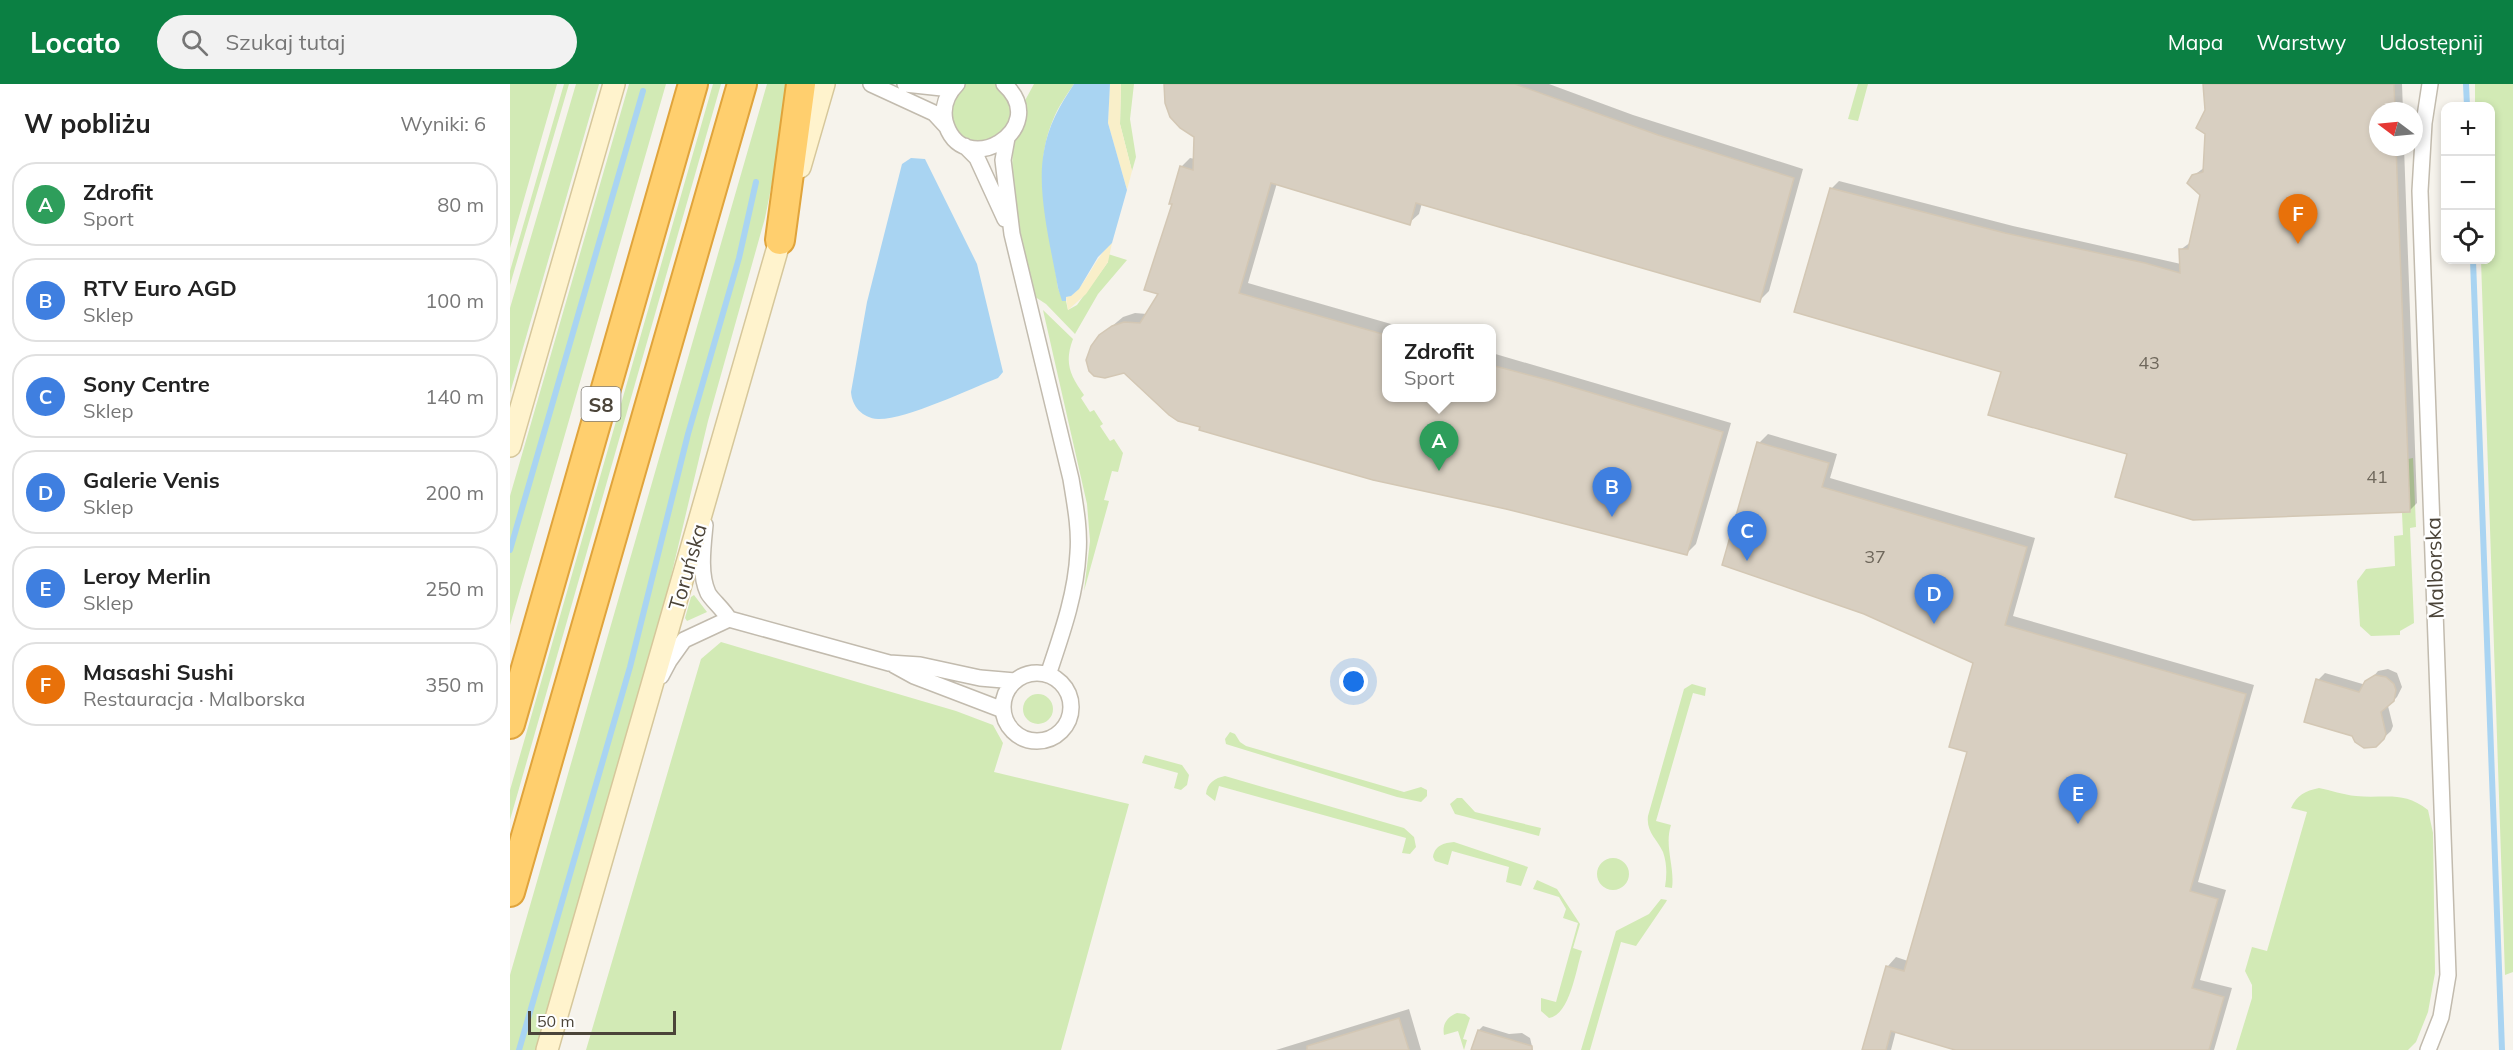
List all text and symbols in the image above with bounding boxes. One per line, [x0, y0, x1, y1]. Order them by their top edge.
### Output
search box [157, 15, 577, 69]
text: Locato [30, 25, 121, 60]
icon: search [178, 26, 211, 59]
text: Szukaj tutaj [226, 28, 345, 56]
text: Mapa [2168, 29, 2223, 55]
text: Warstwy [2256, 29, 2346, 55]
text: Udostępnij [2379, 29, 2483, 55]
north arrow [2369, 102, 2423, 156]
map controls [2441, 102, 2495, 264]
button: + [2441, 102, 2495, 156]
text: W pobliżu [24, 107, 151, 140]
text: Wyniki: 6 [400, 111, 486, 136]
button: − [2441, 156, 2495, 210]
text: Zdrofit [83, 178, 153, 206]
text: A [38, 192, 53, 217]
text: 80 m [437, 192, 484, 217]
pin: F [2278, 194, 2318, 244]
text: Sport [83, 206, 134, 231]
button: locate [2441, 210, 2495, 264]
text: RTV Euro AGD [83, 274, 237, 302]
text: B [39, 288, 52, 313]
text: 100 m [425, 288, 484, 313]
text: Sklep [83, 302, 133, 327]
popup [1382, 324, 1496, 402]
text: Zdrofit [1404, 337, 1474, 365]
house number: 43 [2138, 351, 2160, 374]
text: Sport [1404, 365, 1455, 390]
text: Sony Centre [83, 370, 210, 398]
text: C [39, 384, 52, 409]
text: 140 m [425, 384, 484, 409]
road number: S8 [582, 387, 620, 421]
text: Sklep [83, 398, 133, 423]
pin: A [1420, 422, 1458, 471]
house number: 41 [2366, 465, 2388, 488]
text: Galerie Venis [83, 466, 220, 494]
pin: B [1592, 468, 1632, 517]
text: D [38, 480, 53, 505]
text: 200 m [425, 480, 484, 505]
text: Sklep [83, 494, 133, 519]
pin: C [1728, 512, 1766, 561]
street label: Malborska [2419, 517, 2449, 619]
street label: Toruńska [662, 521, 712, 613]
house number: 37 [1864, 545, 1886, 568]
text: Leroy Merlin [83, 562, 211, 590]
pin: D [1914, 574, 1954, 624]
text: E [40, 576, 51, 601]
text: 250 m [425, 576, 484, 601]
text: Sklep [83, 590, 133, 615]
text: Masashi Sushi [83, 658, 234, 686]
your location [1339, 667, 1368, 696]
text: F [40, 672, 51, 697]
text: 350 m [425, 672, 484, 697]
text: Restauracja · Malborska [83, 686, 305, 711]
pin: E [2058, 774, 2098, 824]
scale bar [528, 1008, 676, 1036]
text: 50 m [537, 1011, 574, 1031]

